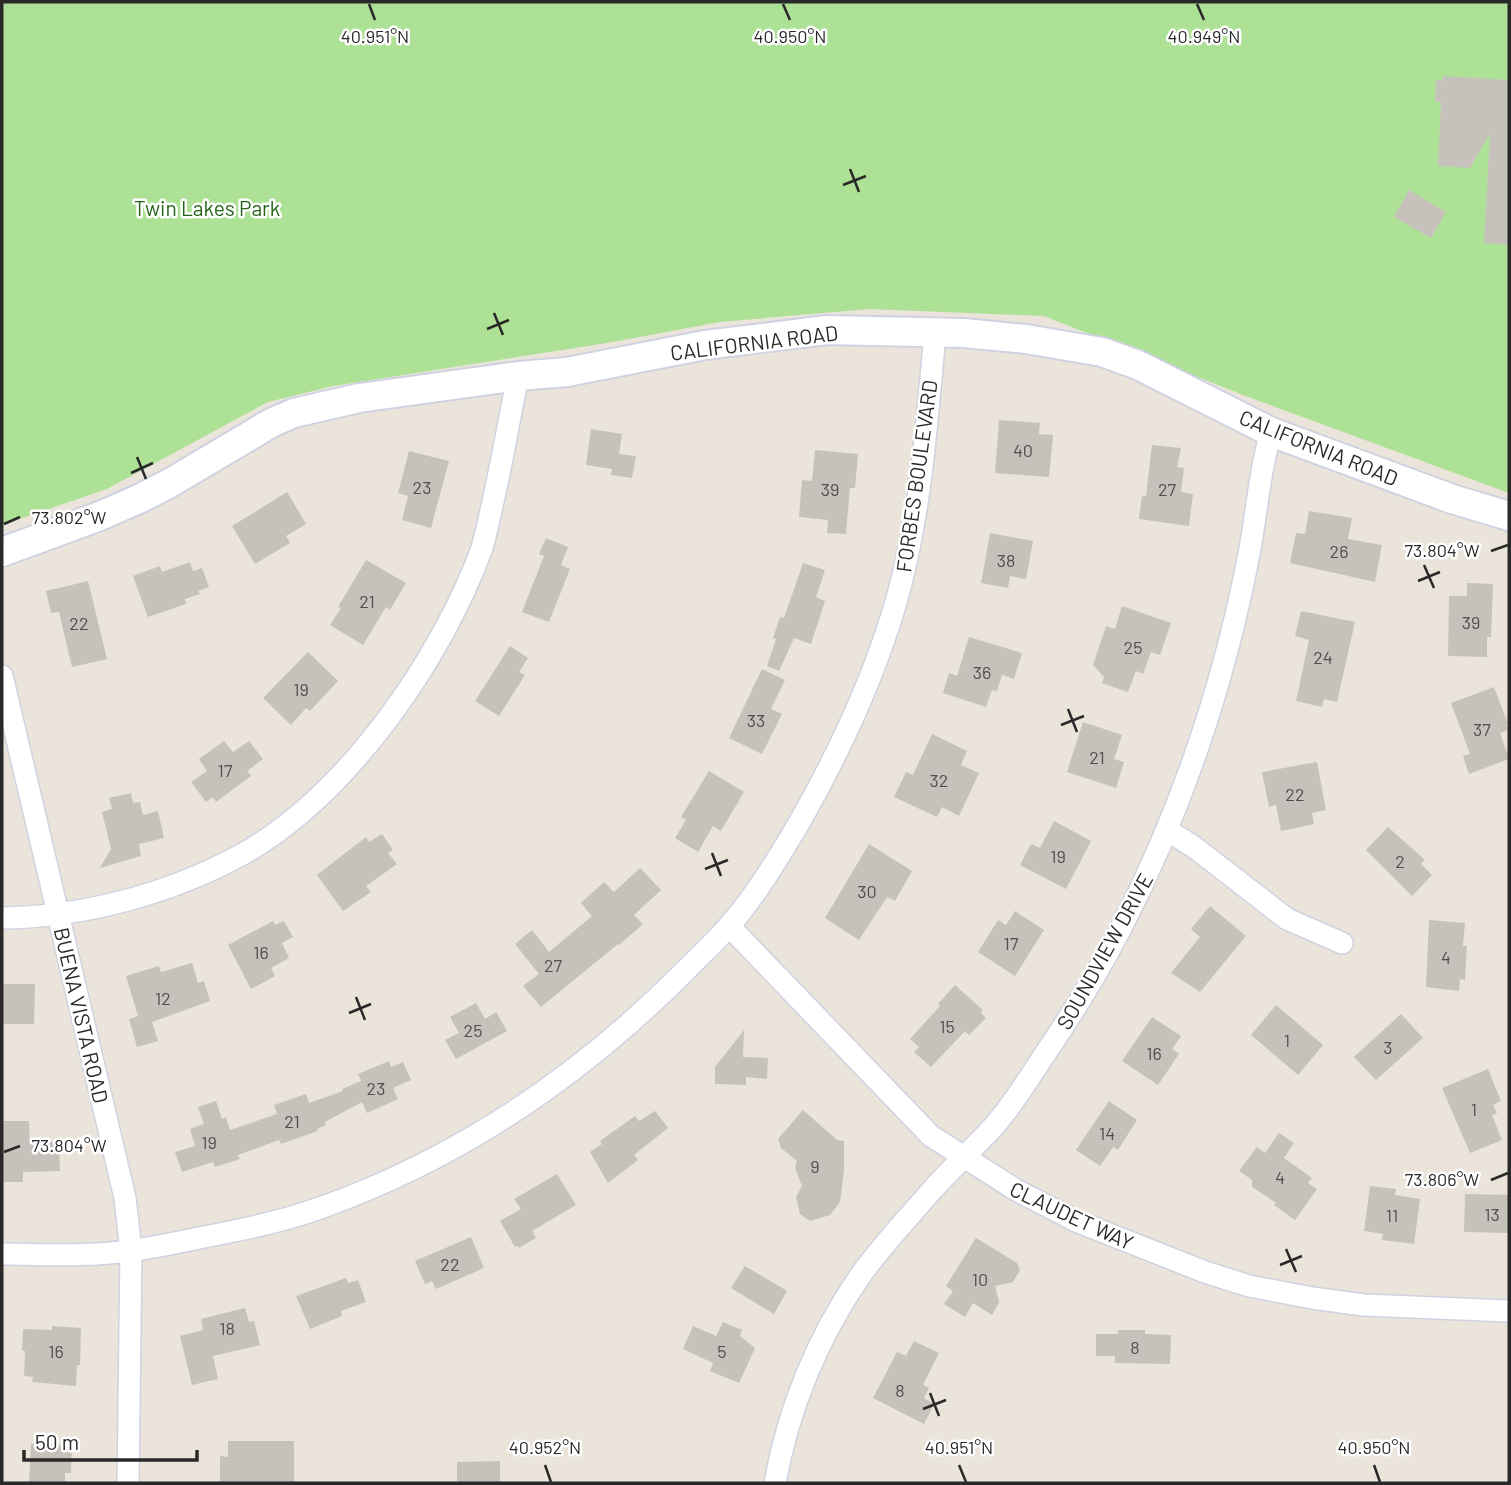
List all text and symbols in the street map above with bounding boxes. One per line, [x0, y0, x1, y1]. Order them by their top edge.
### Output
text: 40.951°N [341, 25, 409, 47]
text: 40.950°N [754, 25, 826, 47]
text: 40.949°N [1168, 25, 1240, 47]
park label: Twin Lakes Park [134, 195, 280, 220]
street label: CALIFORNIA ROAD [669, 319, 839, 365]
street label: FORBES BOULEVARD [890, 378, 942, 574]
street label: CALIFORNIA ROAD [1236, 404, 1402, 490]
house number: 40 [1013, 439, 1033, 461]
house number: 23 [413, 476, 431, 498]
house number: 39 [821, 478, 839, 500]
house number: 27 [1158, 478, 1177, 500]
text: 73.802°W [32, 506, 107, 528]
text: 73.804°W [1405, 539, 1480, 561]
house number: 26 [1330, 540, 1348, 562]
house number: 38 [997, 549, 1015, 571]
house number: 21 [359, 590, 375, 612]
house number: 39 [1462, 611, 1480, 633]
house number: 22 [69, 612, 89, 634]
house number: 25 [1124, 636, 1142, 658]
house number: 24 [1313, 646, 1333, 668]
house number: 36 [973, 661, 991, 683]
house number: 19 [293, 678, 309, 700]
house number: 33 [747, 709, 765, 731]
house number: 37 [1473, 718, 1491, 740]
house number: 21 [1089, 746, 1105, 768]
house number: 17 [218, 759, 233, 781]
house number: 32 [930, 769, 948, 791]
house number: 22 [1285, 783, 1305, 805]
house number: 19 [1050, 845, 1066, 867]
house number: 2 [1395, 850, 1405, 872]
street label: SOUNDVIEW DRIVE [1051, 868, 1157, 1034]
house number: 30 [857, 880, 877, 902]
street label: BUENA VISTA ROAD [50, 925, 114, 1105]
house number: 17 [1004, 932, 1019, 954]
house number: 16 [253, 941, 269, 963]
house number: 4 [1441, 946, 1451, 968]
house number: 27 [544, 954, 563, 976]
house number: 12 [155, 987, 171, 1009]
house number: 15 [939, 1015, 955, 1037]
house number: 25 [464, 1019, 482, 1041]
house number: 1 [1284, 1029, 1290, 1051]
house number: 3 [1383, 1036, 1393, 1058]
house number: 16 [1146, 1042, 1162, 1064]
house number: 23 [367, 1077, 385, 1099]
house number: 1 [1471, 1098, 1477, 1120]
house number: 21 [284, 1110, 300, 1132]
house number: 14 [1099, 1122, 1115, 1144]
house number: 19 [201, 1131, 217, 1153]
text: 73.804°W [32, 1134, 107, 1156]
house number: 9 [810, 1155, 820, 1177]
house number: 4 [1275, 1166, 1285, 1188]
text: 73.806°W [1405, 1168, 1479, 1190]
street label: CLAUDET WAY [1006, 1176, 1138, 1255]
house number: 13 [1484, 1203, 1500, 1225]
house number: 11 [1386, 1204, 1398, 1226]
house number: 22 [440, 1253, 460, 1275]
house number: 10 [972, 1268, 988, 1290]
house number: 18 [219, 1317, 235, 1339]
house number: 8 [1130, 1336, 1140, 1358]
house number: 16 [48, 1340, 64, 1362]
house number: 5 [717, 1340, 727, 1362]
house number: 8 [895, 1379, 905, 1401]
scale bar [24, 1418, 198, 1462]
text: 50 m [35, 1429, 79, 1454]
text: 40.952°N [509, 1436, 581, 1458]
text: 40.951°N [925, 1436, 993, 1458]
text: 40.950°N [1338, 1436, 1410, 1458]

